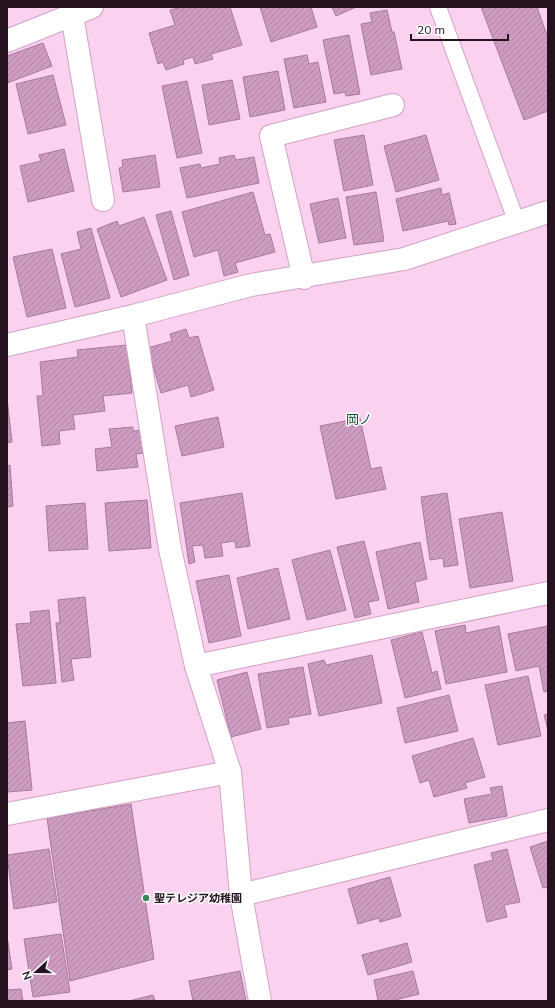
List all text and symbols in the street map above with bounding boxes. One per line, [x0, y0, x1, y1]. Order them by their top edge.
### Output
scale bar [411, 16, 508, 42]
text: 20 m [417, 22, 445, 37]
district label: 岡ノ [346, 411, 372, 427]
place label: 聖テレジア幼稚園 [154, 891, 242, 905]
marker: 聖テレジア幼稚園 [141, 893, 151, 903]
north arrow [16, 952, 56, 992]
text: N [19, 969, 35, 982]

